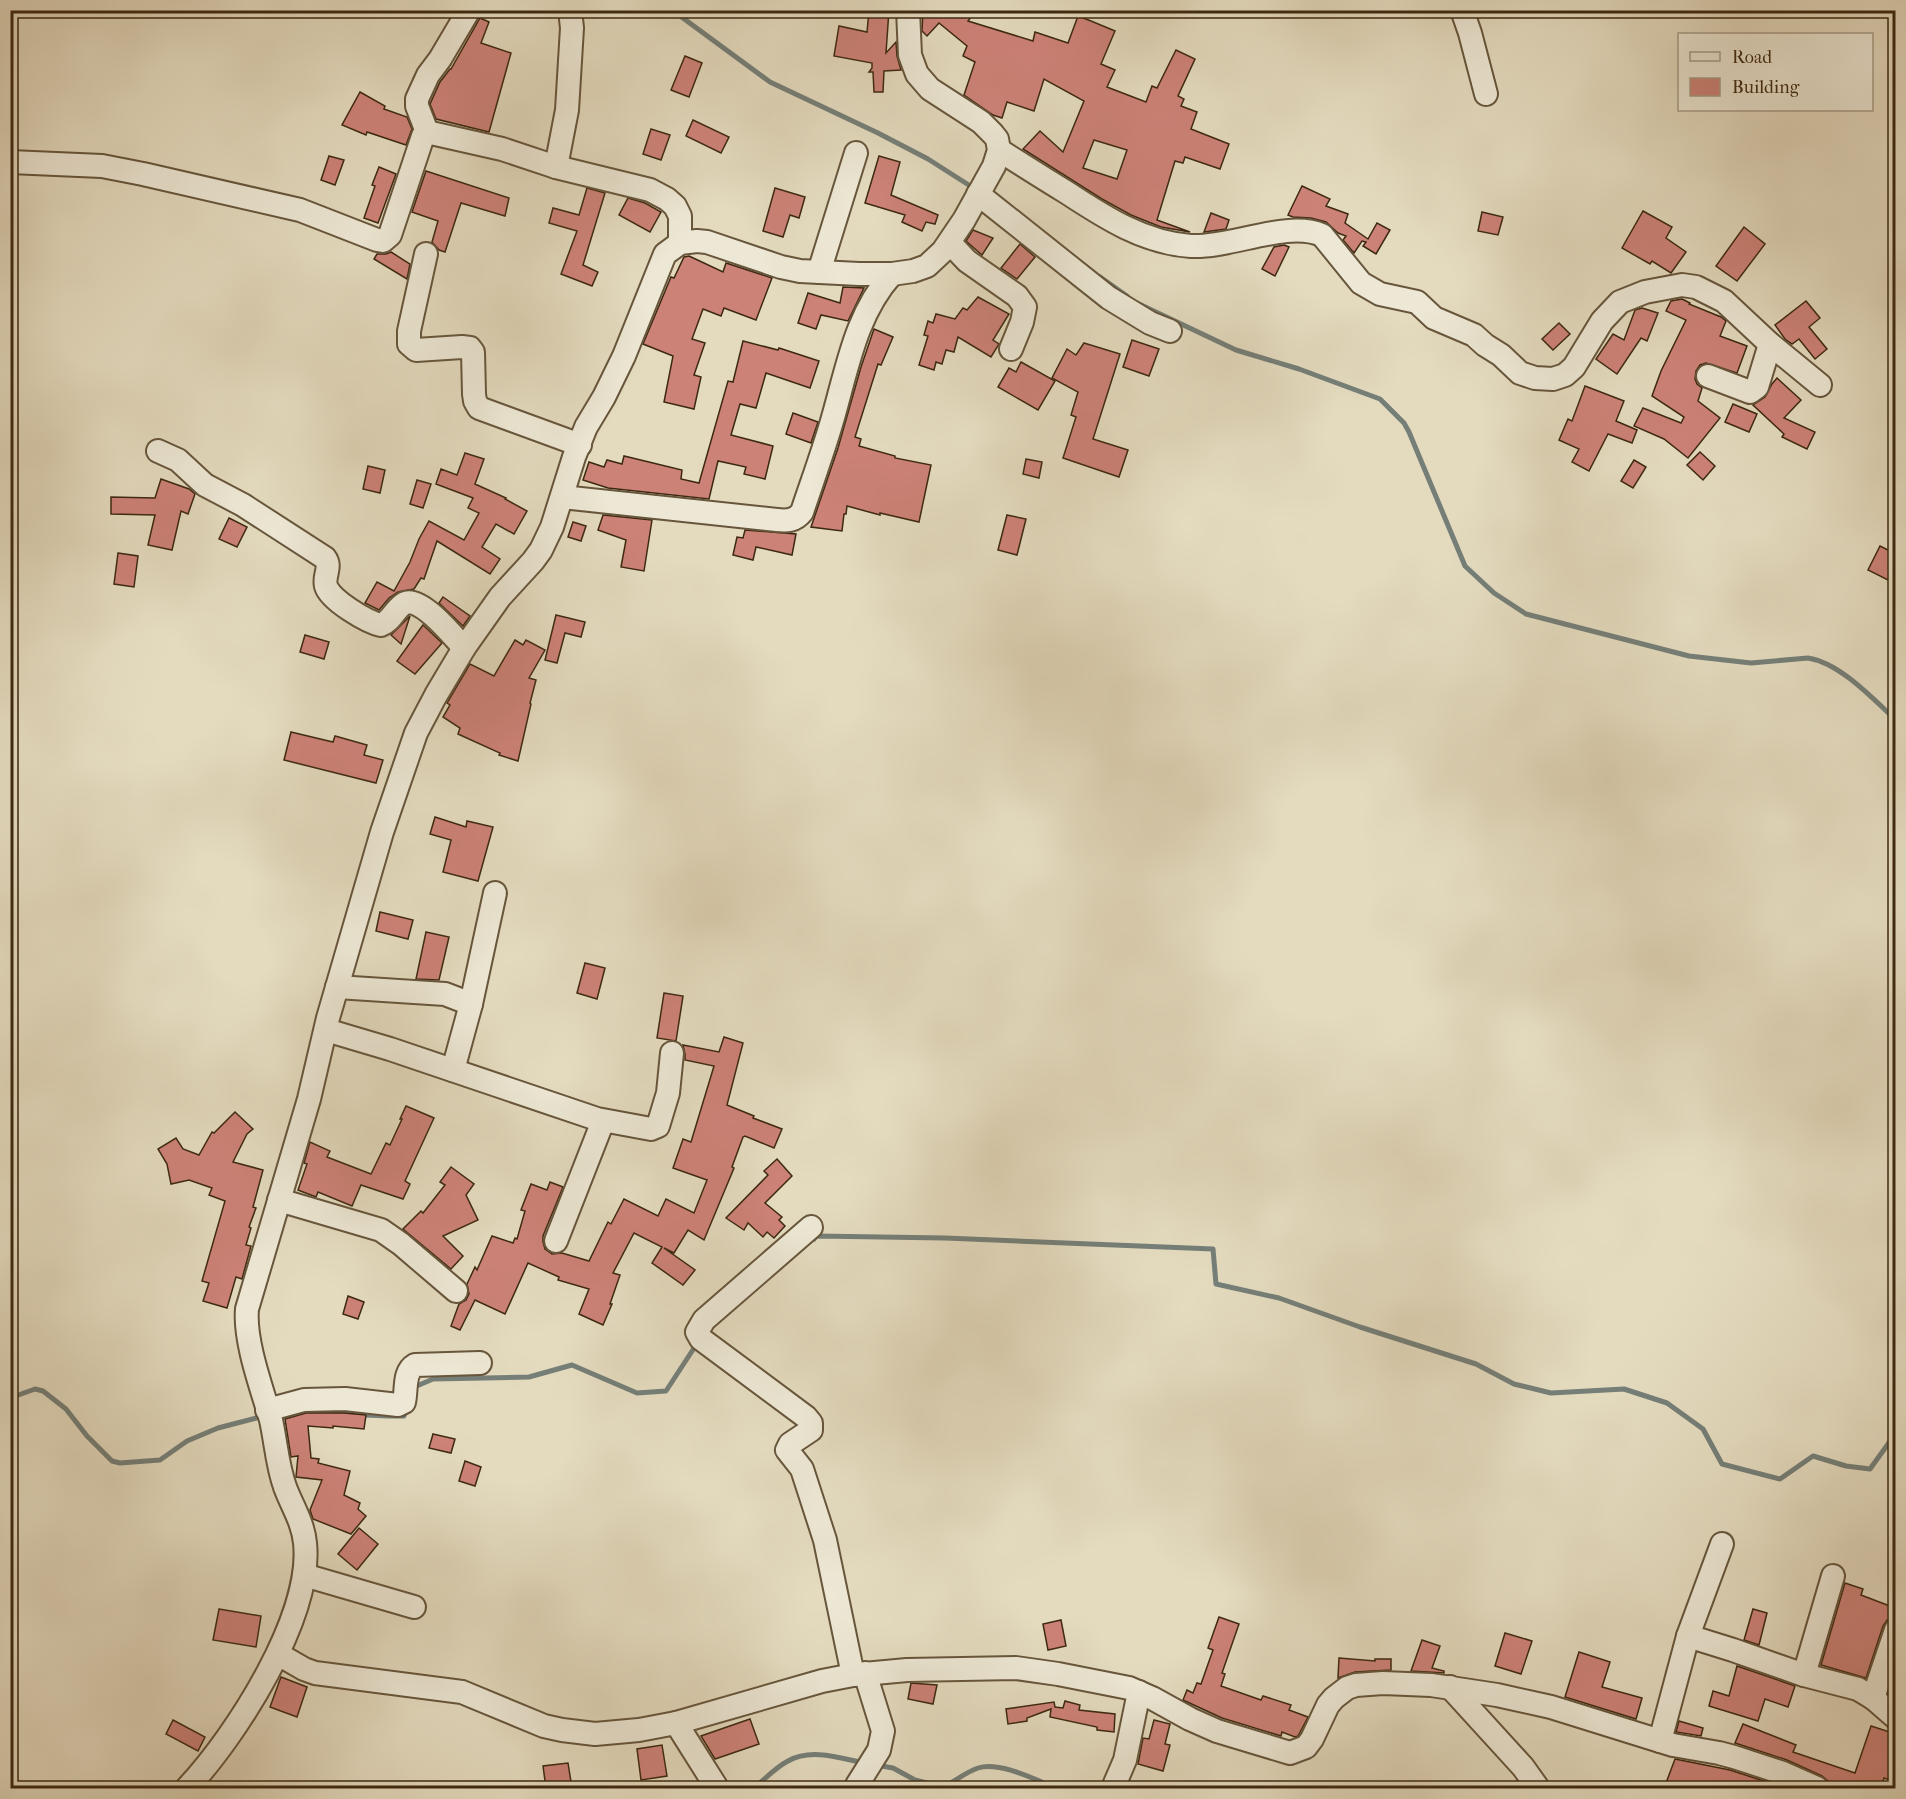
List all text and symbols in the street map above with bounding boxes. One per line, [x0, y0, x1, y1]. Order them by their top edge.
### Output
legend [1678, 33, 1873, 111]
text: Road [1732, 47, 1772, 68]
text: Building [1732, 77, 1800, 98]

